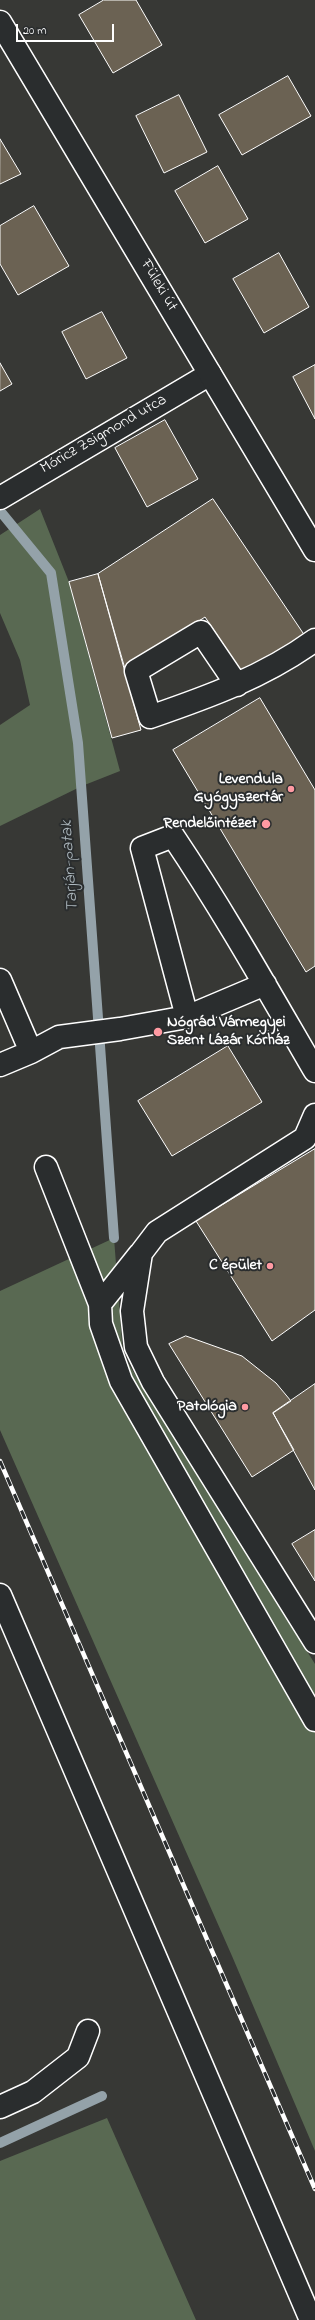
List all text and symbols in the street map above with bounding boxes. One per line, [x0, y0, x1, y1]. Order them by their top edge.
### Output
scale bar [18, 16, 116, 42]
text: 20 m [23, 22, 46, 40]
street label: Füleki út [135, 257, 181, 315]
street label: Móricz Zsigmond utca [37, 391, 171, 479]
place label: Levendula Gyógyszertár [194, 770, 283, 808]
marker: Levendula Gyógyszertár [286, 784, 296, 794]
place label: Rendelőintézet [163, 814, 257, 834]
marker: Rendelőintézet [260, 818, 272, 830]
water label: Tarján-patak [58, 820, 84, 912]
place label: Nógrád Vármegyei Szent Lázár Kórház [167, 1013, 290, 1051]
marker: Nógrád Vármegyei Szent Lázár Kórház [152, 1026, 164, 1038]
place label: C épület [209, 1256, 262, 1276]
marker: C épület [265, 1261, 275, 1271]
place label: Patológia [177, 1397, 237, 1417]
marker: Patológia [240, 1402, 250, 1412]

